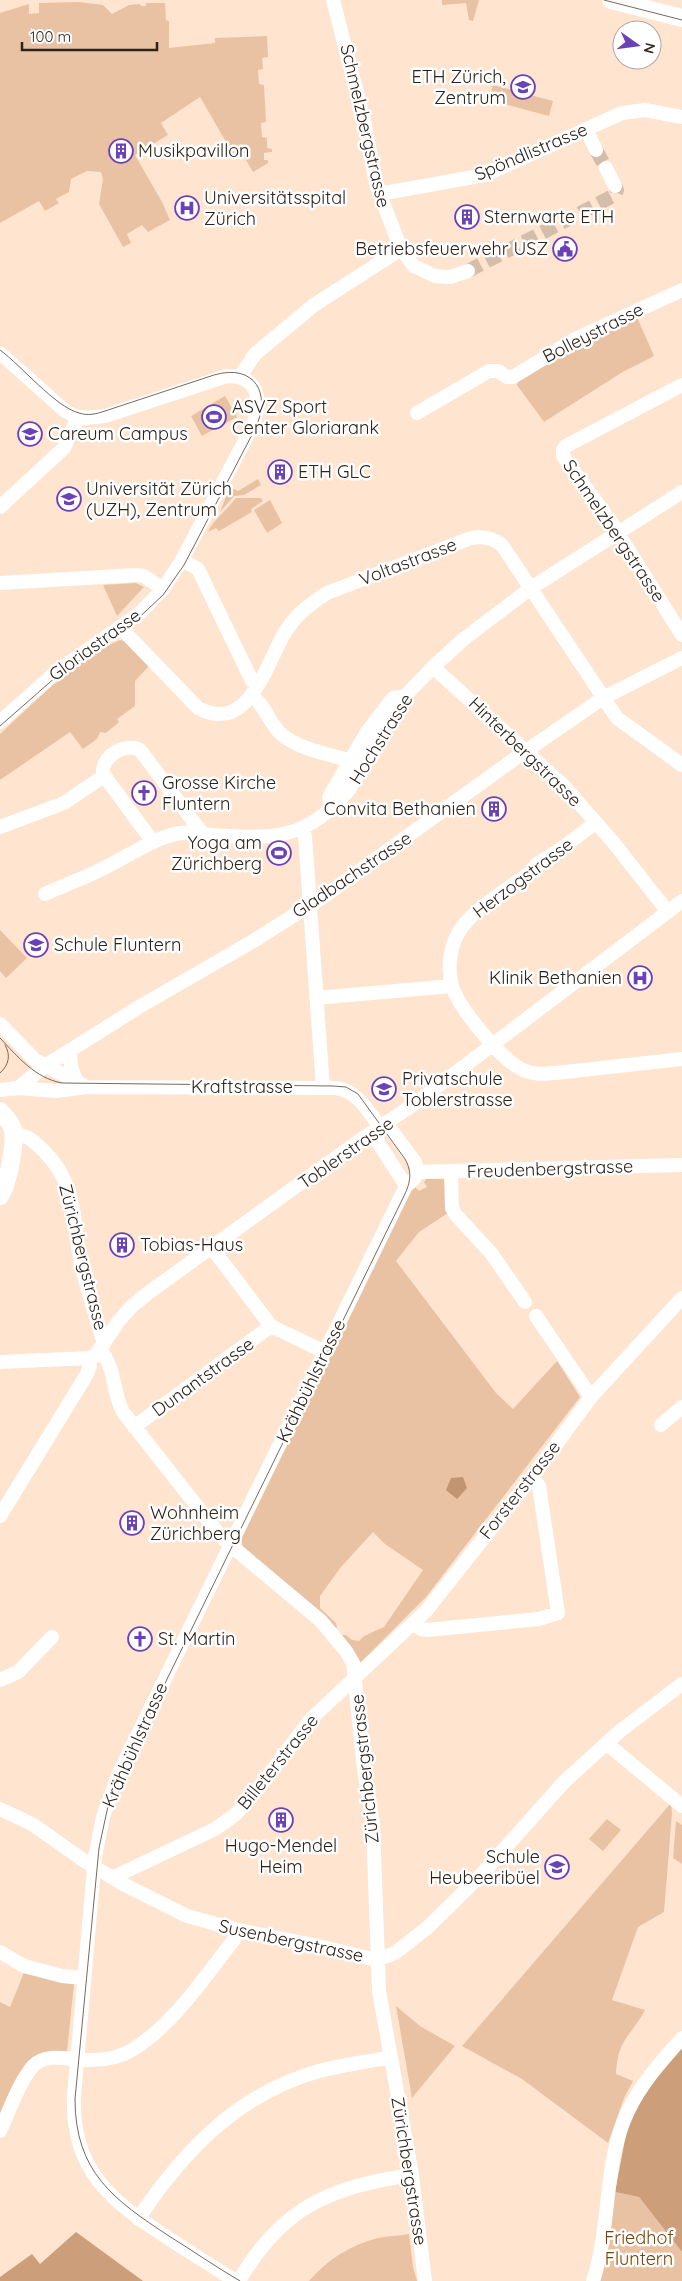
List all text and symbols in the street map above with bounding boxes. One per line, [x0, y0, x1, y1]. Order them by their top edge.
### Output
scale bar [22, 20, 158, 52]
north arrow [612, 20, 662, 70]
text: 100 m [30, 27, 71, 46]
text: N [640, 41, 660, 55]
street label: Schmelzbergstrasse [335, 42, 395, 210]
place label: ETH Zürich, Zentrum [411, 65, 506, 109]
school or university icon: ETH Zürich, Zentrum [510, 74, 536, 100]
street label: Spöndlistrasse [471, 117, 591, 186]
building icon: Musikpavillon [108, 138, 134, 164]
place label: Musikpavillon [138, 139, 249, 162]
place label: Universitätsspital Zürich [204, 186, 346, 230]
hospital icon: Universitätsspital Zürich [174, 195, 200, 221]
building icon: Sternwarte ETH [454, 204, 480, 230]
place label: Sternwarte ETH [484, 205, 614, 228]
public building icon: Betriebsfeuerwehr USZ [552, 236, 578, 262]
place label: Betriebsfeuerwehr USZ [355, 237, 548, 260]
street label: Bolleystrasse [539, 297, 647, 368]
place label: ASVZ Sport Center Gloriarank [232, 395, 379, 439]
sports icon: ASVZ Sport Center Gloriarank [201, 404, 227, 430]
school or university icon: Careum Campus [17, 421, 43, 447]
place label: Careum Campus [48, 422, 188, 445]
street label: Schmelzbergstrasse [558, 455, 671, 606]
building icon: ETH GLC [267, 459, 293, 485]
place label: ETH GLC [298, 460, 371, 483]
place label: Universität Zürich (UZH), Zentrum [86, 477, 232, 521]
school or university icon: Universität Zürich (UZH), Zentrum [56, 486, 82, 512]
street label: Voltastrasse [356, 532, 460, 591]
street label: Gloriastrasse [44, 603, 145, 686]
street label: Hochstrasse [344, 689, 418, 788]
street label: Hinterbergstrasse [464, 692, 587, 811]
place label: Grosse Kirche Fluntern [162, 771, 276, 815]
church icon: Grosse Kirche Fluntern [131, 780, 157, 806]
building icon: Convita Bethanien [481, 796, 507, 822]
place label: Convita Bethanien [324, 797, 476, 820]
street label: Gladbachstrasse [288, 826, 416, 923]
place label: Yoga am Zürichberg [171, 831, 262, 875]
street label: Herzogstrasse [468, 832, 577, 923]
sports icon: Yoga am Zürichberg [266, 840, 292, 866]
school or university icon: Schule Fluntern [23, 932, 49, 958]
place label: Schule Fluntern [54, 933, 181, 956]
hospital icon: Klinik Bethanien [627, 965, 653, 991]
place label: Klinik Bethanien [489, 966, 622, 989]
place label: Privatschule Toblerstrasse [402, 1067, 513, 1111]
street label: Kraftstrasse [191, 1075, 293, 1098]
school or university icon: Privatschule Toblerstrasse [371, 1076, 397, 1102]
street label: Toblerstrasse [294, 1111, 398, 1194]
street label: Freudenbergstrasse [466, 1154, 634, 1183]
street label: Zürichbergstrasse [54, 1181, 113, 1332]
building icon: Tobias-Haus [109, 1232, 135, 1258]
place label: Tobias-Haus [140, 1233, 243, 1256]
street label: Krähbühlstrasse [271, 1315, 350, 1446]
street label: Dunantstrasse [147, 1332, 258, 1421]
street label: Forsterstrasse [474, 1436, 565, 1543]
place label: Wohnheim Zürichberg [150, 1501, 241, 1545]
building icon: Wohnheim Zürichberg [119, 1510, 145, 1536]
church icon: St. Martin [127, 1626, 153, 1652]
place label: St. Martin [158, 1627, 235, 1650]
street label: Krähbühlstrasse [97, 1679, 172, 1811]
street label: Zürichbergstrasse [345, 1693, 384, 1845]
street label: Billeterstrasse [232, 1709, 323, 1814]
building icon: Hugo-Mendel Heim [268, 1807, 294, 1833]
place label: Hugo-Mendel Heim [225, 1834, 337, 1878]
place label: Schule Heubeeribüel [429, 1845, 540, 1889]
school or university icon: Schule Heubeeribüel [544, 1854, 570, 1880]
street label: Susenbergstrasse [217, 1914, 366, 1967]
street label: Zürichbergstrasse [386, 2095, 433, 2247]
park label: Friedhof Fluntern [604, 2226, 674, 2270]

